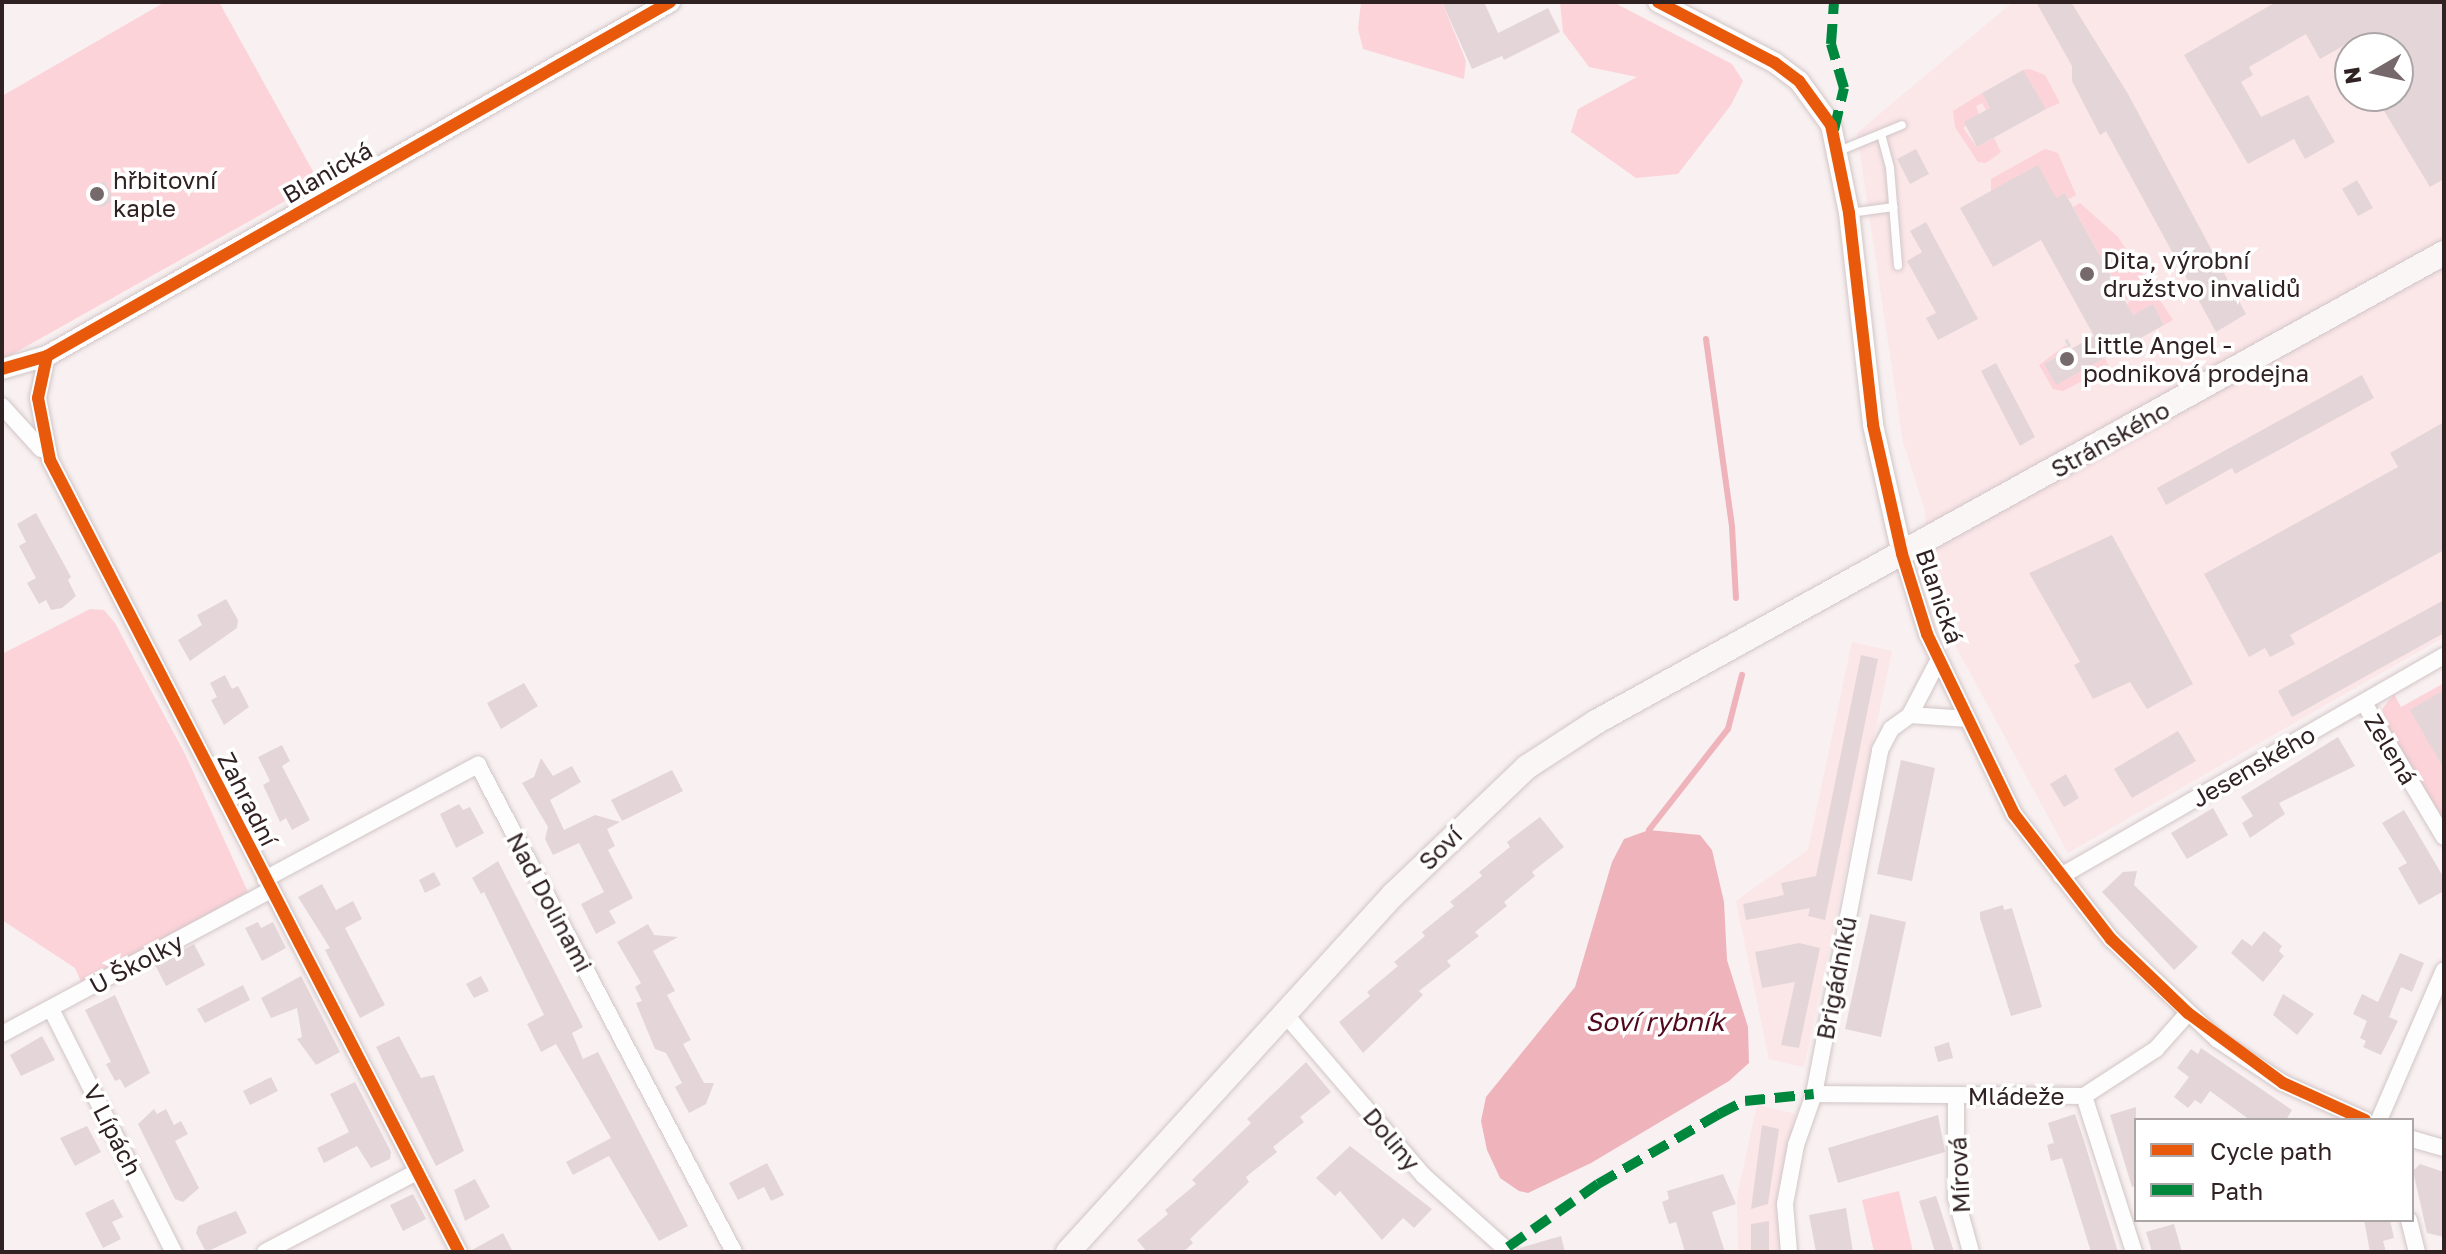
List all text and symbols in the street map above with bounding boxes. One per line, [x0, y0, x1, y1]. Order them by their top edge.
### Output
north arrow [2334, 32, 2414, 112]
text: N [2337, 65, 2366, 86]
street label: Blanická [277, 135, 377, 209]
place label: hřbitovní kaple [113, 166, 216, 222]
marker: hřbitovní kaple [88, 185, 106, 203]
place label: Dita, výrobní družstvo invalidů [2103, 246, 2300, 302]
marker: Dita, výrobní družstvo invalidů [2078, 265, 2096, 283]
place label: Little Angel - podniková prodejna [2083, 331, 2309, 387]
marker: Little Angel - podniková prodejna [2058, 350, 2076, 368]
street label: Stránského [2046, 395, 2174, 483]
street label: Blanická [1910, 545, 1970, 647]
street label: Zelená [2359, 708, 2423, 790]
street label: Jesenského [2186, 719, 2320, 813]
street label: Zahradní [212, 747, 284, 851]
street label: Soví [1412, 820, 1468, 876]
street label: Nad Dolinami [501, 827, 599, 977]
street label: Brigádníků [1810, 914, 1862, 1042]
street label: U Školky [85, 927, 187, 999]
water label: Soví rybník [1585, 1006, 1725, 1038]
street label: V Lípách [78, 1080, 148, 1180]
street label: Mládeže [1968, 1082, 2064, 1110]
street label: Doliny [1357, 1102, 1427, 1176]
legend [2134, 1118, 2414, 1222]
street label: Mírová [1943, 1136, 1975, 1214]
text: Cycle path [2210, 1136, 2332, 1165]
text: Path [2210, 1176, 2263, 1205]

